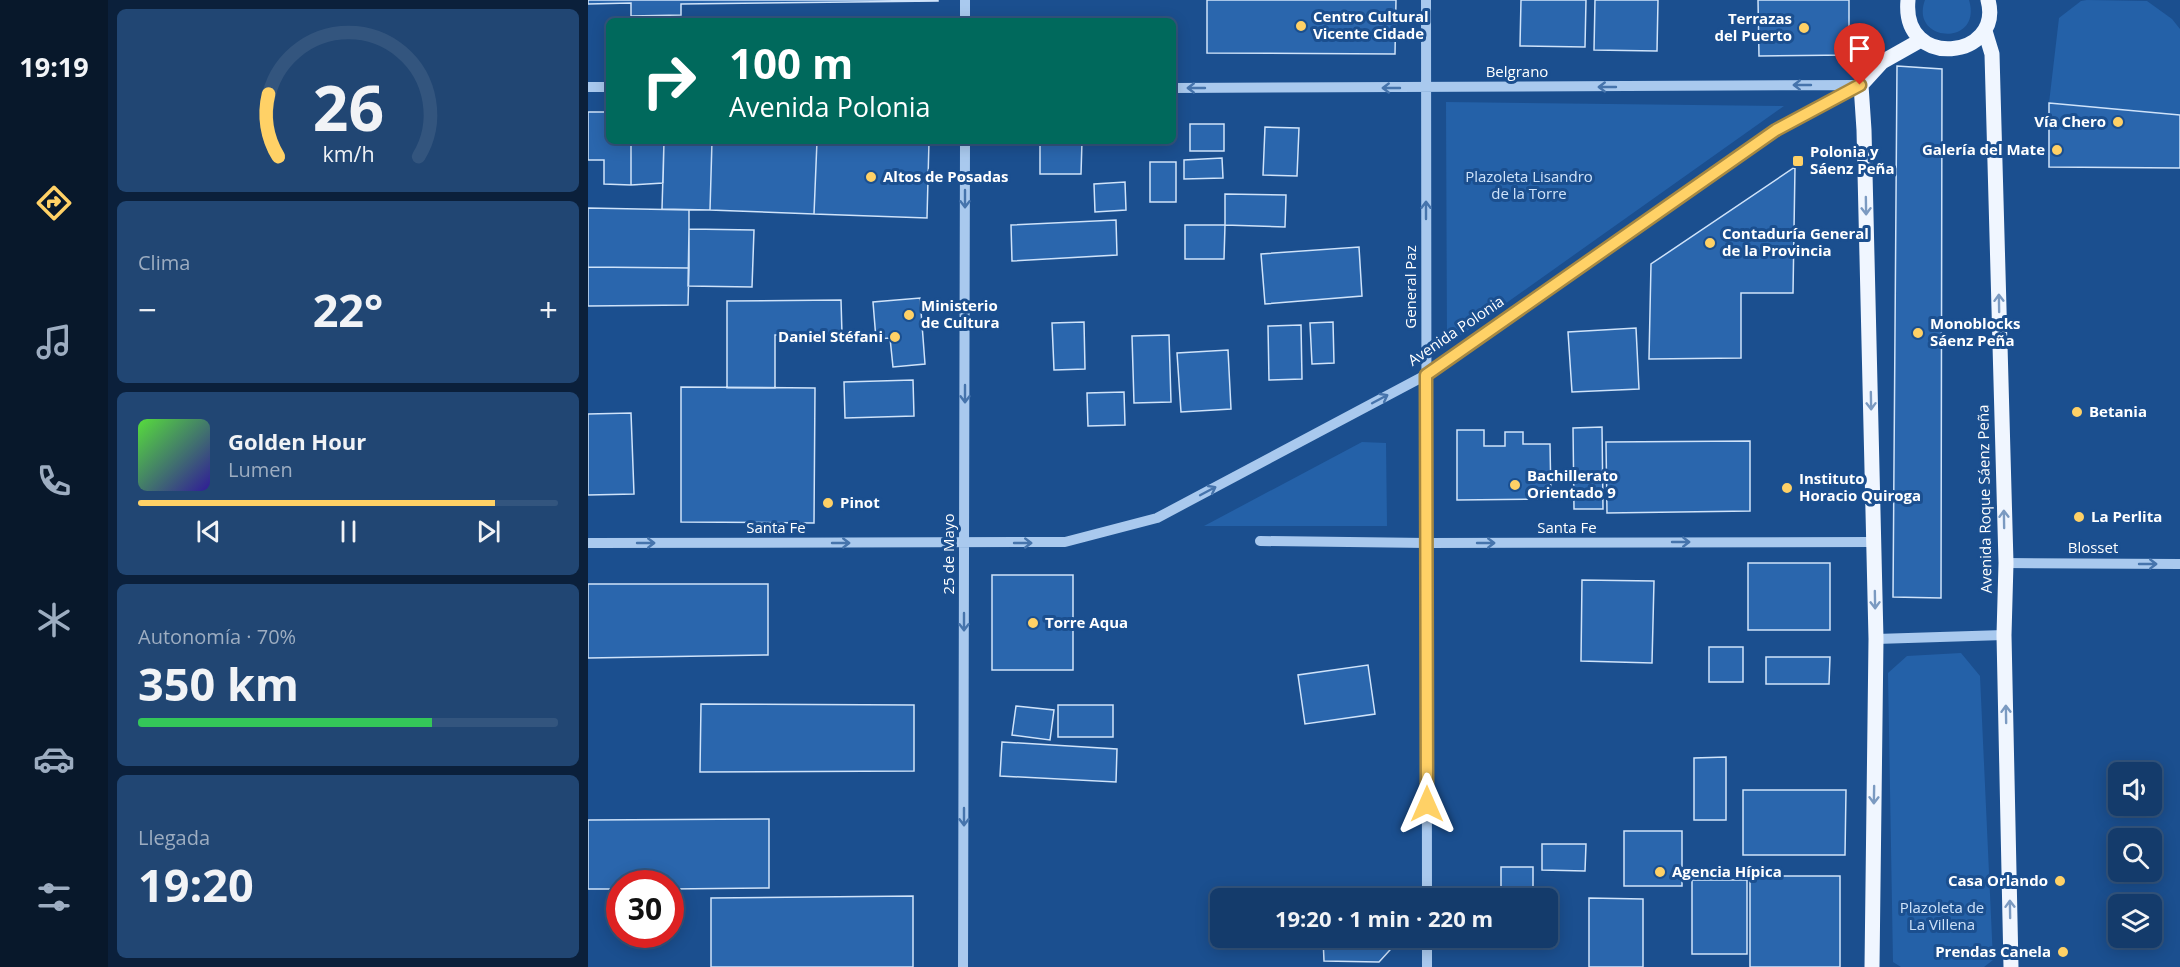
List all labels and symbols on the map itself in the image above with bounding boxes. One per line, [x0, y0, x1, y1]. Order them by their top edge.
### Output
place label: Centro Cultural Vicente Cidade [1313, 6, 1429, 43]
place label: Terrazas del Puerto [1714, 8, 1792, 45]
marker: Centro Cultural Vicente Cidade [1294, 19, 1308, 33]
marker: Terrazas del Puerto [1797, 21, 1811, 35]
pin [1834, 23, 1885, 85]
street label: Belgrano [1486, 61, 1548, 81]
one-way arrow [1793, 79, 1813, 91]
one-way arrow [1598, 81, 1618, 93]
one-way arrow [1187, 82, 1207, 94]
one-way arrow [1382, 82, 1402, 94]
place label: Vía Chero [2034, 111, 2106, 131]
marker: Vía Chero [2111, 115, 2125, 129]
place label: Galería del Mate [1922, 139, 2045, 159]
place label: Polonia y Sáenz Peña [1810, 141, 1894, 178]
marker: Galería del Mate [2050, 143, 2064, 157]
marker: Polonia y Sáenz Peña [1791, 154, 1805, 168]
place label: Altos de Posadas [883, 166, 1009, 186]
park label: Plazoleta Lisandro de la Torre [1465, 166, 1593, 203]
marker: Altos de Posadas [864, 170, 878, 184]
one-way arrow [959, 189, 971, 209]
one-way arrow [1860, 195, 1872, 215]
one-way arrow [1420, 201, 1432, 221]
place label: Contaduría General de la Provincia [1722, 223, 1869, 260]
marker: Contaduría General de la Provincia [1703, 236, 1717, 250]
street label: General Paz [1400, 245, 1420, 329]
street label: Avenida Polonia [1403, 291, 1507, 370]
one-way arrow [1993, 293, 2005, 313]
place label: Ministerio de Cultura [921, 295, 1000, 332]
marker: Ministerio de Cultura [902, 308, 916, 322]
place label: Monoblocks Sáenz Peña [1930, 313, 2020, 350]
place label: Daniel Stéfani [778, 326, 883, 346]
marker: Monoblocks Sáenz Peña [1911, 326, 1925, 340]
marker: Daniel Stéfani [888, 330, 902, 344]
one-way arrow [959, 384, 971, 404]
one-way arrow [1865, 390, 1876, 410]
one-way arrow [1371, 393, 1389, 405]
place label: Betania [2089, 401, 2147, 421]
street label: Avenida Roque Sáenz Peña [1972, 404, 1996, 594]
marker: Betania [2070, 405, 2084, 419]
place label: Bachillerato Orientado 9 [1527, 465, 1618, 502]
place label: Instituto Horacio Quiroga [1799, 468, 1921, 505]
marker: Bachillerato Orientado 9 [1508, 478, 1522, 492]
marker: Instituto Horacio Quiroga [1780, 481, 1794, 495]
one-way arrow [1199, 485, 1216, 497]
place label: Pinot [840, 492, 880, 512]
marker: Pinot [821, 496, 835, 510]
place label: La Perlita [2091, 506, 2162, 526]
one-way arrow [1999, 509, 2010, 529]
marker: La Perlita [2072, 510, 2086, 524]
street label: 25 de Mayo [938, 514, 958, 594]
street label: Santa Fe [746, 517, 806, 537]
street label: Santa Fe [1537, 517, 1597, 537]
one-way arrow [1670, 536, 1690, 548]
one-way arrow [636, 537, 656, 549]
one-way arrow [831, 537, 851, 549]
one-way arrow [1013, 537, 1033, 548]
one-way arrow [1475, 537, 1495, 549]
street label: Blosset [2068, 537, 2118, 557]
one-way arrow [2138, 558, 2158, 570]
one-way arrow [1870, 590, 1881, 610]
one-way arrow [958, 612, 970, 632]
place label: Torre Aqua [1045, 612, 1128, 632]
marker: Torre Aqua [1026, 616, 1040, 630]
one-way arrow [2000, 704, 2011, 724]
position arrow [1395, 772, 1459, 836]
one-way arrow [1868, 785, 1880, 805]
one-way arrow [958, 807, 969, 827]
place label: Agencia Hípica [1672, 861, 1782, 881]
marker: Agencia Hípica [1653, 865, 1667, 879]
speed limit sign: 30 [606, 870, 684, 948]
place label: Casa Orlando [1948, 870, 2048, 890]
marker: Casa Orlando [2053, 874, 2067, 888]
park label: Plazoleta de La Villena [1900, 897, 1984, 934]
one-way arrow [2004, 899, 2016, 919]
place label: Prendas Canela [1935, 941, 2051, 961]
marker: Prendas Canela [2056, 945, 2070, 959]

